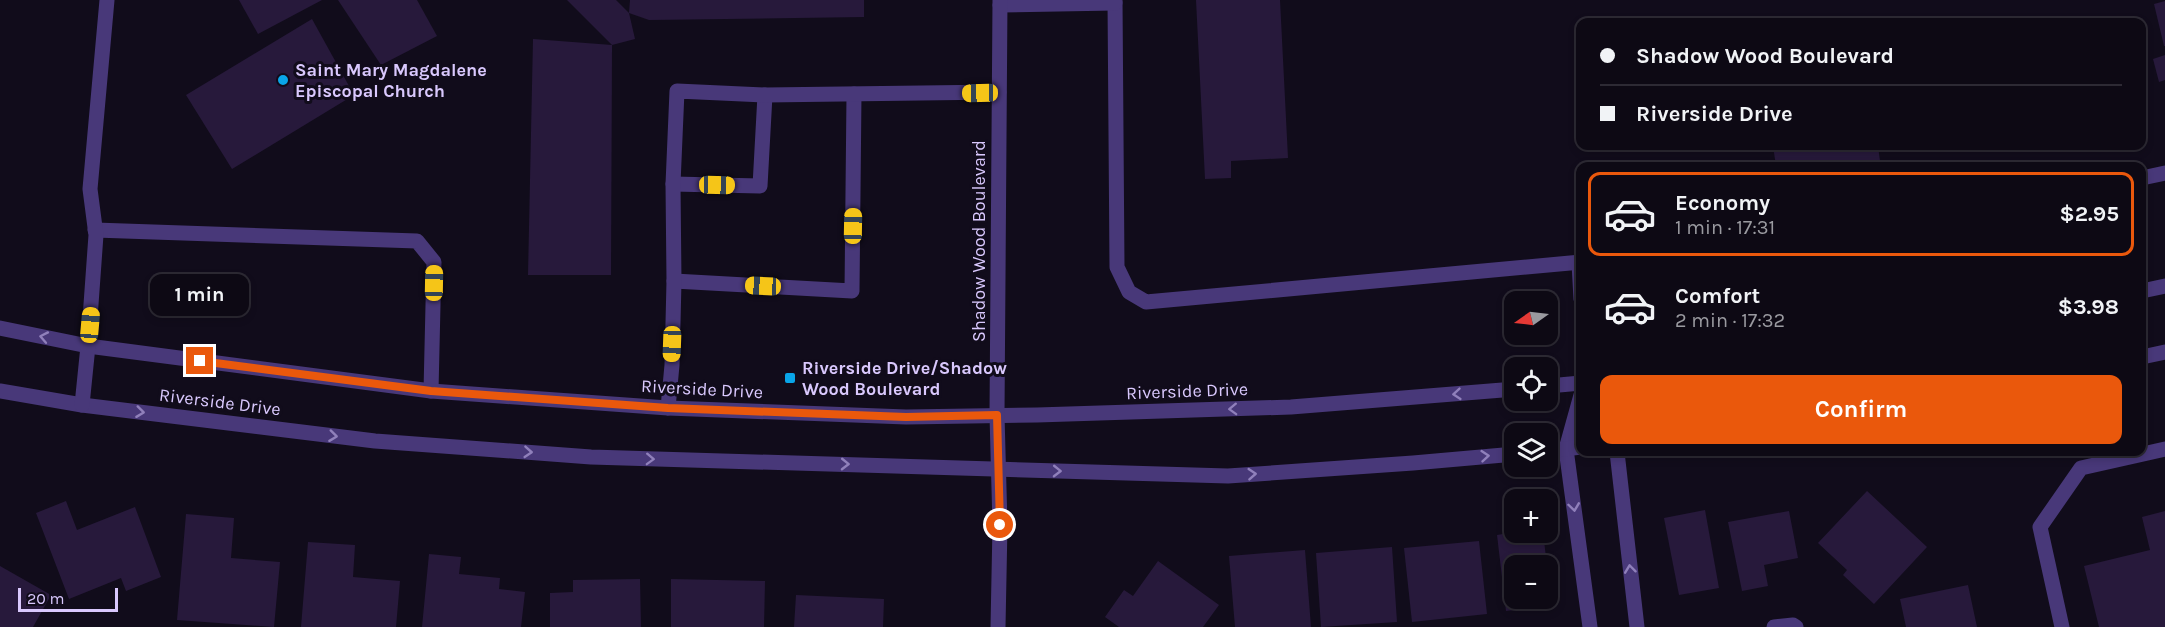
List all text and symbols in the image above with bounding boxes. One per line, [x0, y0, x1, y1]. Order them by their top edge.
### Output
text: Shadow Wood Boulevard [1636, 43, 1894, 69]
place label: Saint Mary Magdalene Episcopal Church [295, 59, 487, 102]
marker: Saint Mary Magdalene Episcopal Church [276, 73, 290, 87]
car [962, 84, 998, 102]
text: Riverside Drive [1636, 101, 1793, 127]
street label: Shadow Wood Boulevard [968, 140, 990, 342]
car [699, 176, 735, 194]
icon: car [1603, 187, 1657, 241]
text: Economy [1675, 190, 1770, 216]
text: $2.95 [2060, 201, 2119, 227]
car [844, 208, 862, 244]
text: 1 min · 17:31 [1675, 216, 1775, 239]
car [425, 265, 443, 301]
callout: 1 min [150, 274, 250, 316]
car [745, 276, 781, 296]
icon: car [1603, 280, 1657, 334]
text: 1 min [174, 283, 225, 306]
text: Comfort [1675, 283, 1760, 309]
north arrow [1504, 291, 1558, 345]
map controls [1504, 291, 1558, 609]
text: $3.98 [2058, 294, 2119, 320]
car [79, 306, 101, 344]
text: 2 min · 17:32 [1675, 309, 1785, 332]
car [662, 326, 682, 362]
one-way arrow [39, 331, 49, 344]
route end [186, 347, 213, 374]
place label: Riverside Drive/Shadow Wood Boulevard [802, 357, 1007, 400]
button: locate [1504, 357, 1558, 411]
marker: Riverside Drive/Shadow Wood Boulevard [783, 371, 797, 385]
street label: Riverside Drive [640, 375, 764, 403]
button: Confirm [1600, 375, 2122, 444]
street label: Riverside Drive [1126, 378, 1248, 404]
street label: Riverside Drive [158, 384, 282, 420]
one-way arrow [1452, 387, 1461, 400]
one-way arrow [1228, 403, 1237, 416]
one-way arrow [135, 405, 145, 418]
button: layers [1504, 423, 1558, 477]
one-way arrow [329, 429, 338, 441]
one-way arrow [523, 446, 532, 459]
one-way arrow [1481, 450, 1490, 463]
one-way arrow [645, 453, 654, 466]
one-way arrow [840, 458, 849, 470]
one-way arrow [1053, 465, 1062, 477]
one-way arrow [1248, 468, 1257, 481]
button: + [1504, 489, 1558, 543]
one-way arrow [1568, 502, 1580, 511]
route start [986, 511, 1013, 538]
button: − [1504, 555, 1558, 609]
one-way arrow [1624, 564, 1636, 573]
scale bar [18, 585, 118, 612]
text: 20 m [27, 589, 65, 608]

